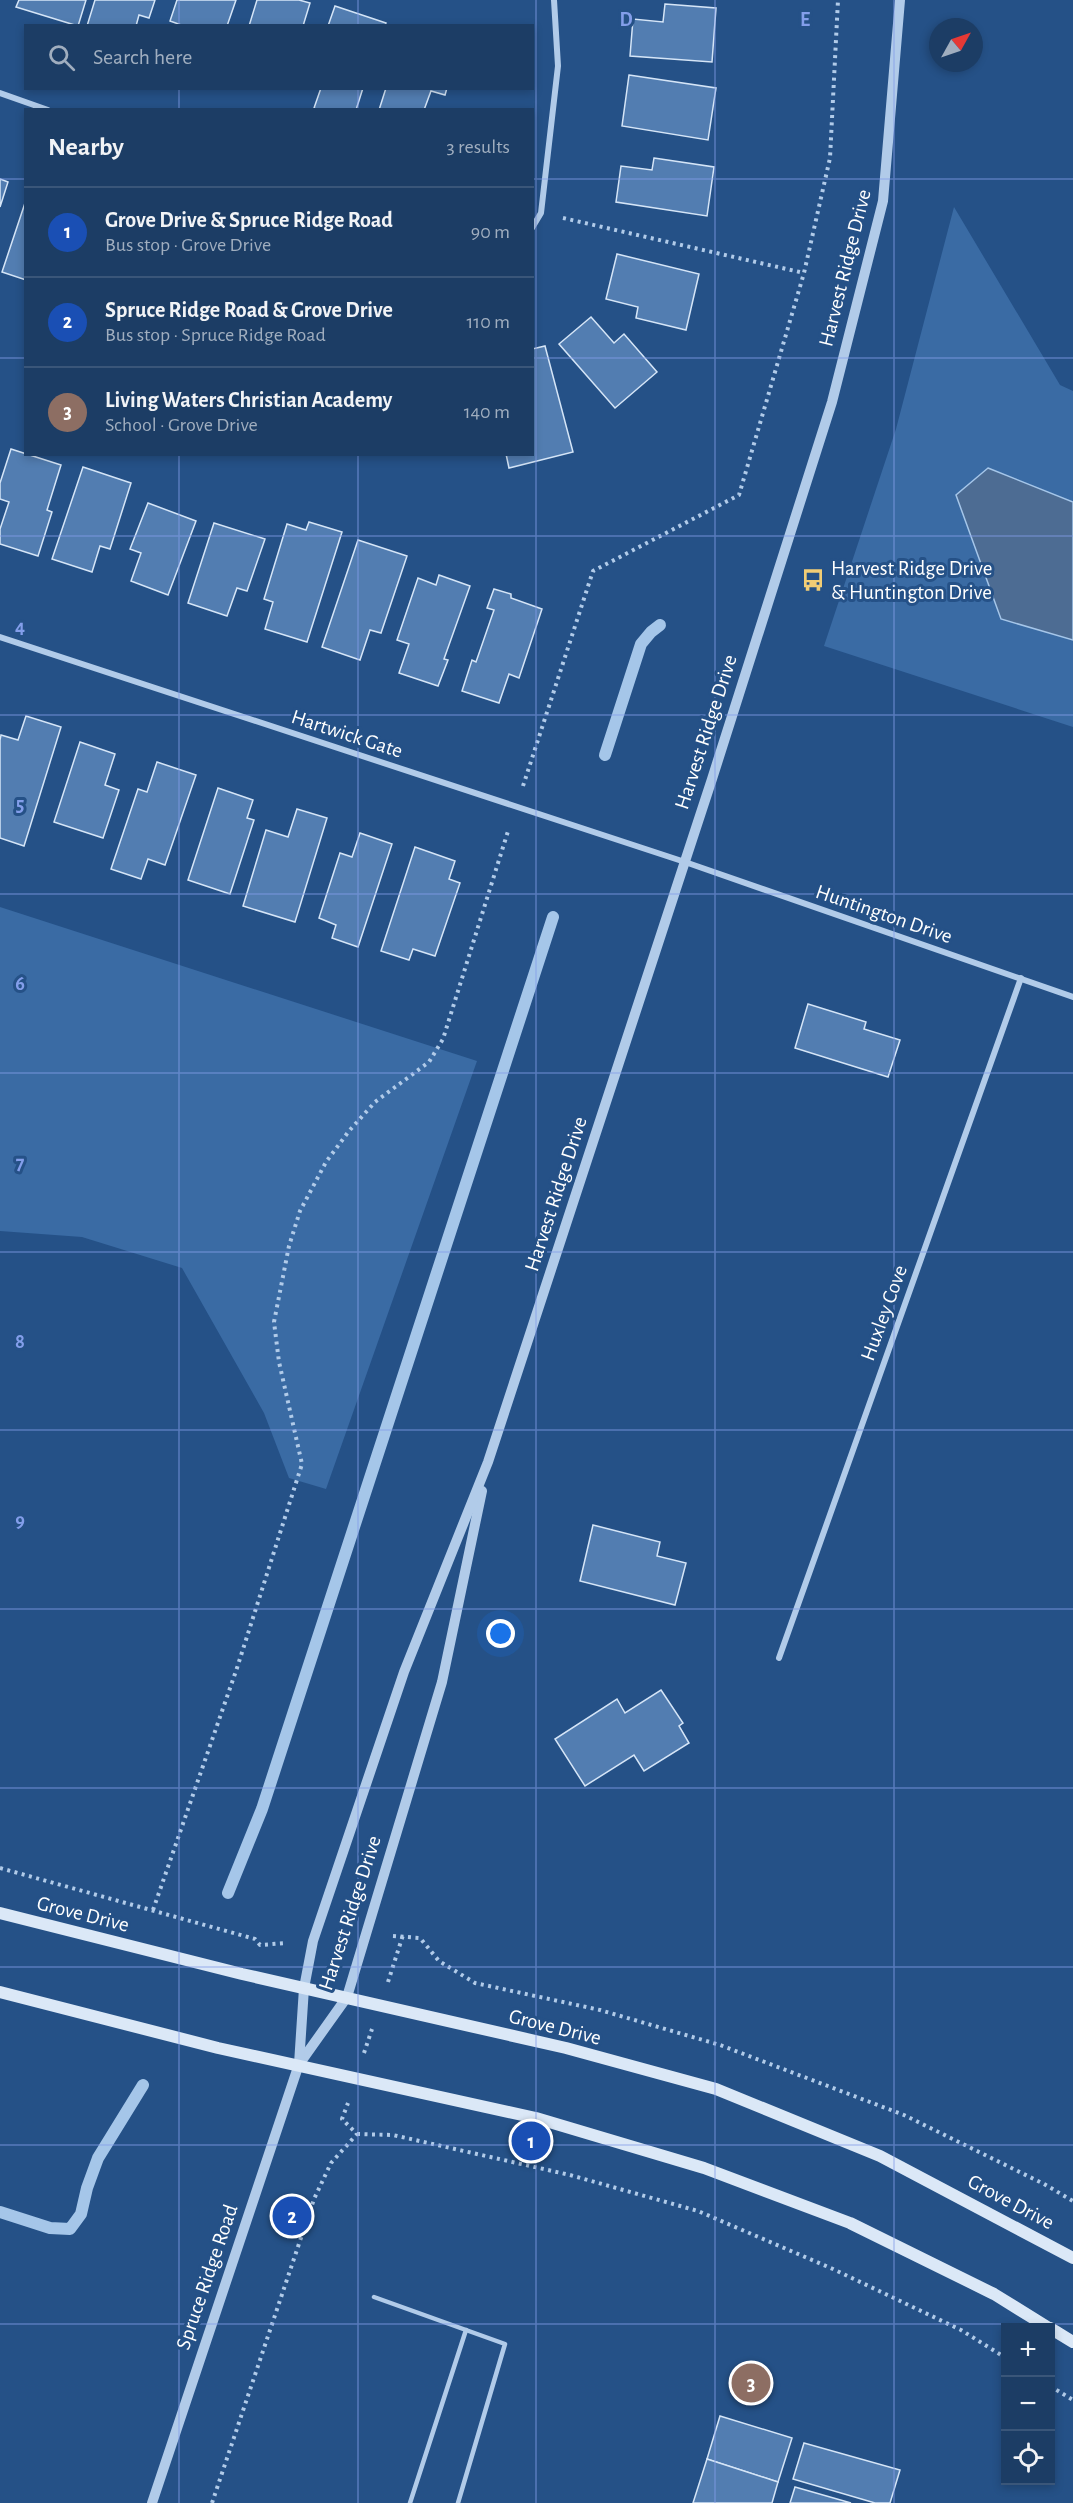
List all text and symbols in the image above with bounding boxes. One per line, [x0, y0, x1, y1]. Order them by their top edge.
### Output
text: D [619, 10, 633, 30]
text: E [800, 10, 810, 30]
north arrow [929, 18, 983, 72]
search box [24, 24, 534, 90]
icon: search [45, 41, 78, 74]
text: Search here [93, 46, 192, 68]
text: Nearby [48, 134, 124, 160]
text: 3 results [446, 137, 510, 157]
street label: Harvest Ridge Drive [815, 187, 875, 349]
text: Grove Drive & Spruce Ridge Road [105, 209, 393, 231]
text: 1 [64, 222, 71, 242]
text: 90 m [471, 222, 510, 242]
text: Bus stop · Grove Drive [105, 235, 271, 255]
text: Spruce Ridge Road & Grove Drive [105, 299, 393, 321]
text: 2 [63, 312, 72, 332]
text: 110 m [466, 312, 510, 332]
text: Bus stop · Spruce Ridge Road [105, 325, 326, 345]
text: Living Waters Christian Academy [105, 389, 392, 411]
text: 3 [63, 402, 72, 422]
text: 140 m [464, 402, 510, 422]
text: School · Grove Drive [105, 415, 258, 435]
place label: Harvest Ridge Drive & Huntington Drive [831, 558, 992, 603]
bus stop icon: Harvest Ridge Drive & Huntington Drive [800, 567, 826, 593]
text: 4 [15, 617, 25, 637]
street label: Harvest Ridge Drive [671, 652, 741, 812]
street label: Hartwick Gate [289, 706, 405, 762]
text: 5 [16, 795, 24, 815]
street label: Huntington Drive [813, 881, 955, 947]
text: 6 [15, 974, 25, 994]
street label: Harvest Ridge Drive [521, 1114, 591, 1274]
text: 7 [16, 1153, 25, 1173]
street label: Huxley Cove [857, 1262, 911, 1364]
text: 8 [15, 1332, 25, 1352]
text: 9 [15, 1511, 25, 1531]
your location [486, 1619, 515, 1648]
street label: Harvest Ridge Drive [315, 1833, 385, 1993]
street label: Grove Drive [35, 1892, 131, 1936]
street label: Grove Drive [507, 2005, 603, 2049]
pin: 1 [512, 2118, 550, 2164]
street label: Grove Drive [964, 2171, 1058, 2233]
pin: 2 [272, 2194, 312, 2238]
street label: Spruce Ridge Road [172, 2202, 242, 2352]
map controls [1001, 2323, 1055, 2485]
button: + [1001, 2323, 1055, 2377]
pin: 3 [732, 2360, 771, 2406]
button: − [1001, 2377, 1055, 2431]
button: locate [1001, 2431, 1055, 2485]

